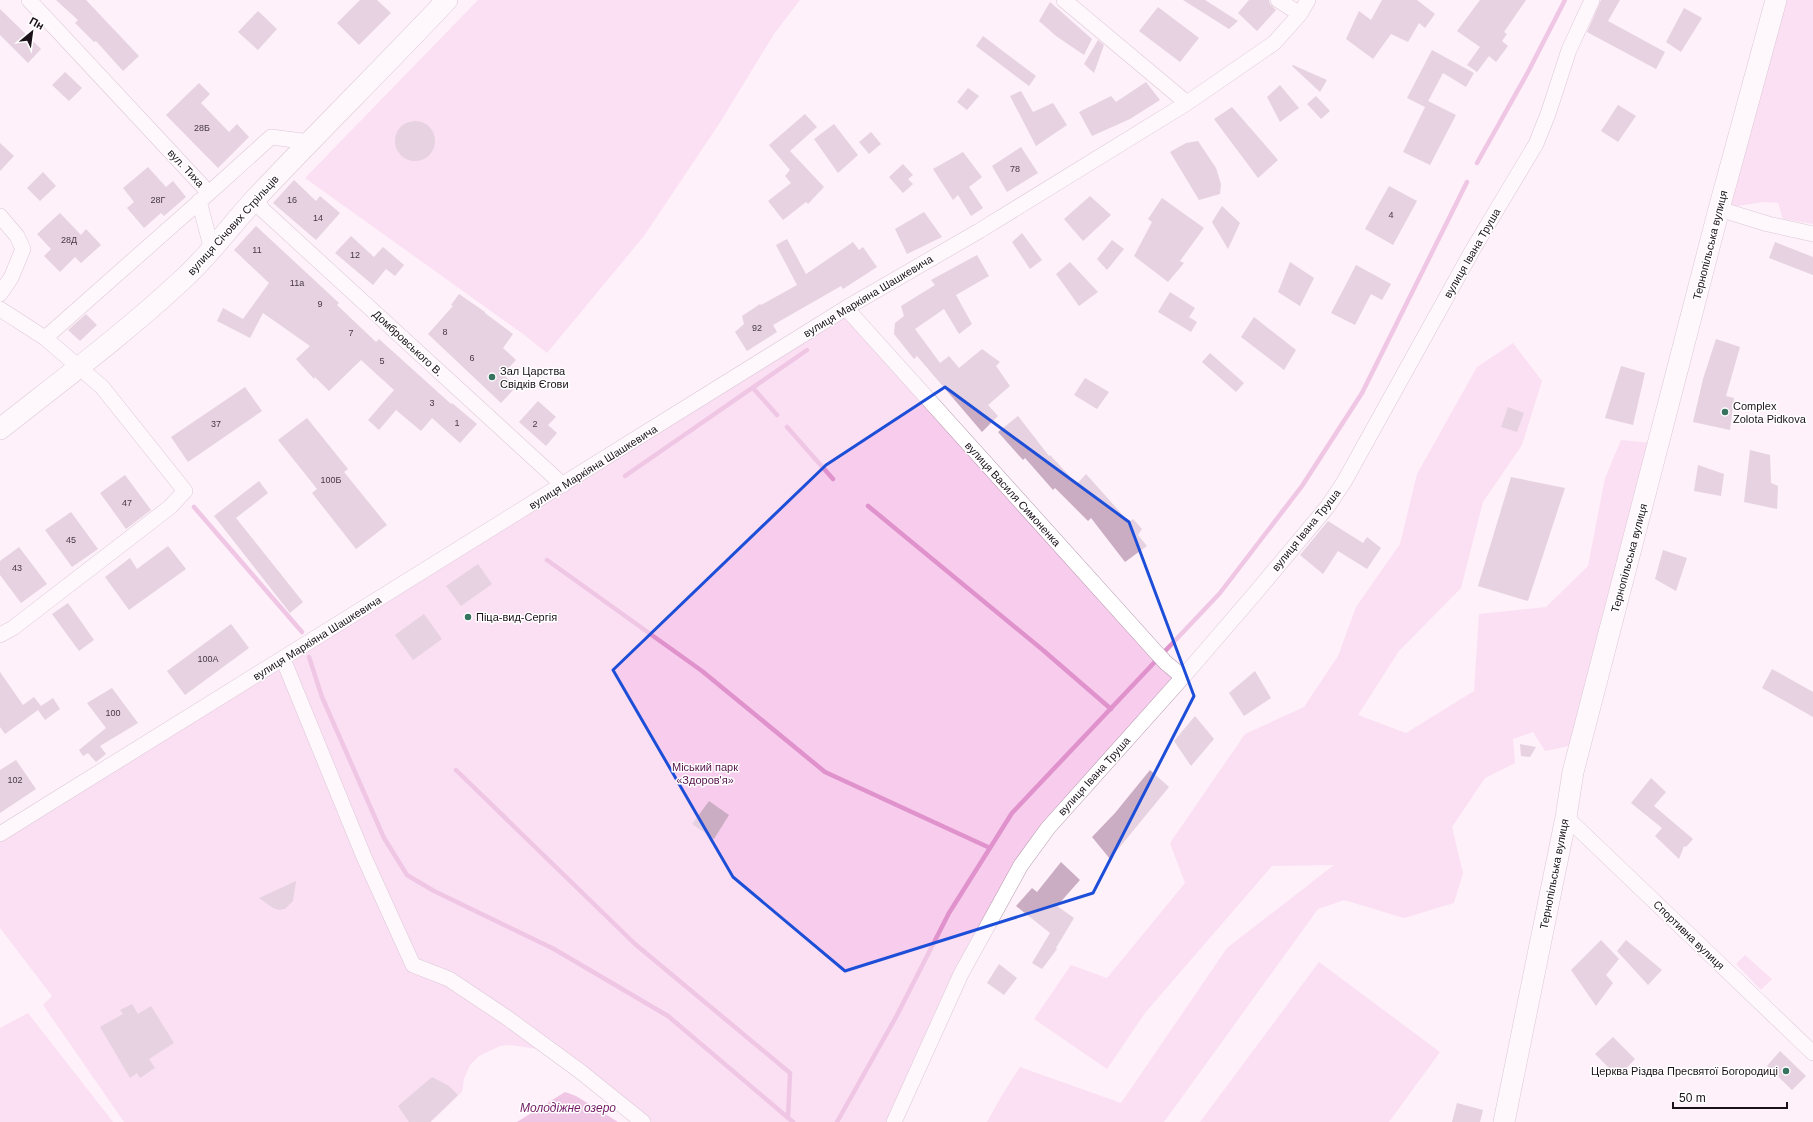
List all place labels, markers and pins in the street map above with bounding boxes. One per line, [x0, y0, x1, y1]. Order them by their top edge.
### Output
place label: Зал Царства Свідків Єгови [500, 365, 569, 390]
marker: Зал Царства Свідків Єгови [487, 372, 497, 382]
place label: Complex Zolota Pidkova [1733, 400, 1807, 425]
marker: Complex Zolota Pidkova [1720, 407, 1730, 417]
place label: Піца-вид-Сергія [476, 611, 557, 623]
marker: Піца-вид-Сергія [463, 612, 473, 622]
place label: Церква Різдва Пресвятої Богородиці [1591, 1065, 1778, 1077]
marker: Церква Різдва Пресвятої Богородиці [1781, 1066, 1791, 1076]

